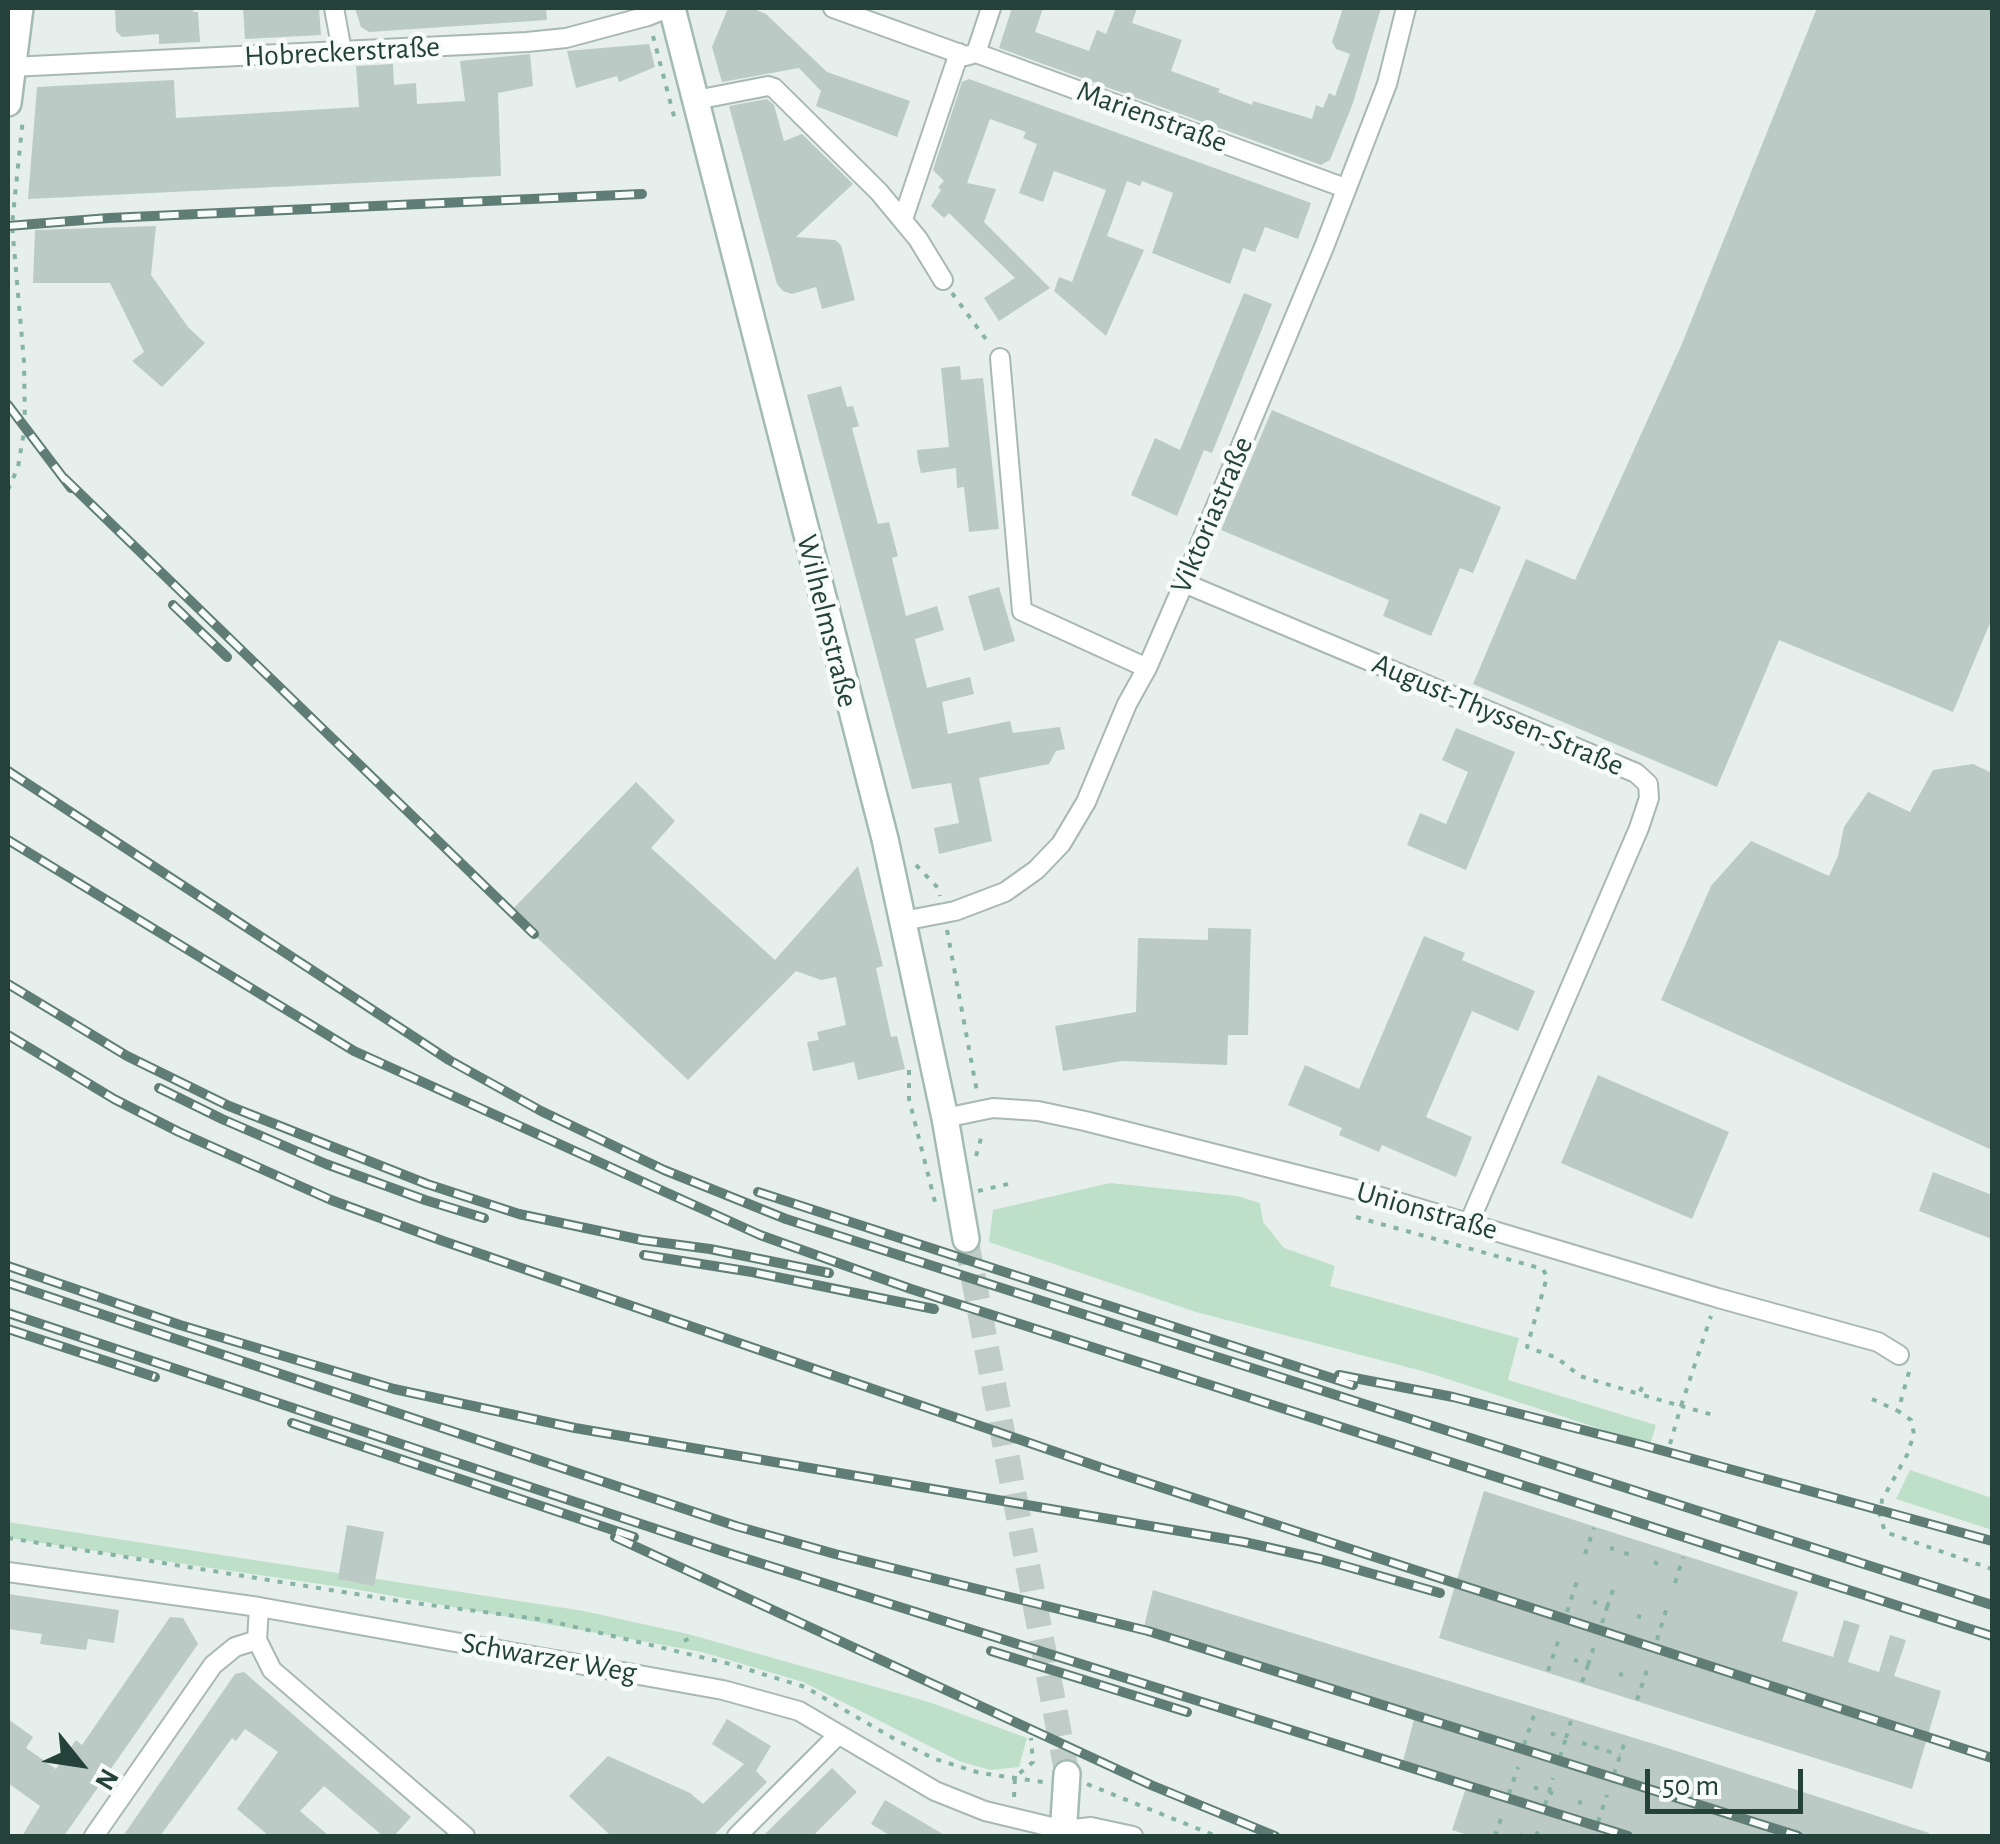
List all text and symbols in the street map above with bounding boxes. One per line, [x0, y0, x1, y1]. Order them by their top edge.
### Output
street label: Hobreckerstraße [243, 29, 441, 75]
street label: Marienstraße [1072, 73, 1232, 161]
street label: Viktoriastraße [1163, 431, 1261, 599]
street label: Wilhelmstraße [788, 531, 866, 711]
street label: August-Thyssen-Straße [1367, 646, 1629, 784]
street label: Unionstraße [1352, 1174, 1502, 1248]
street label: Schwarzer Weg [459, 1625, 639, 1691]
north arrow [30, 1714, 130, 1814]
scale bar [1650, 1749, 1808, 1811]
text: N [89, 1764, 123, 1794]
text: 50 m [1662, 1771, 1719, 1801]

